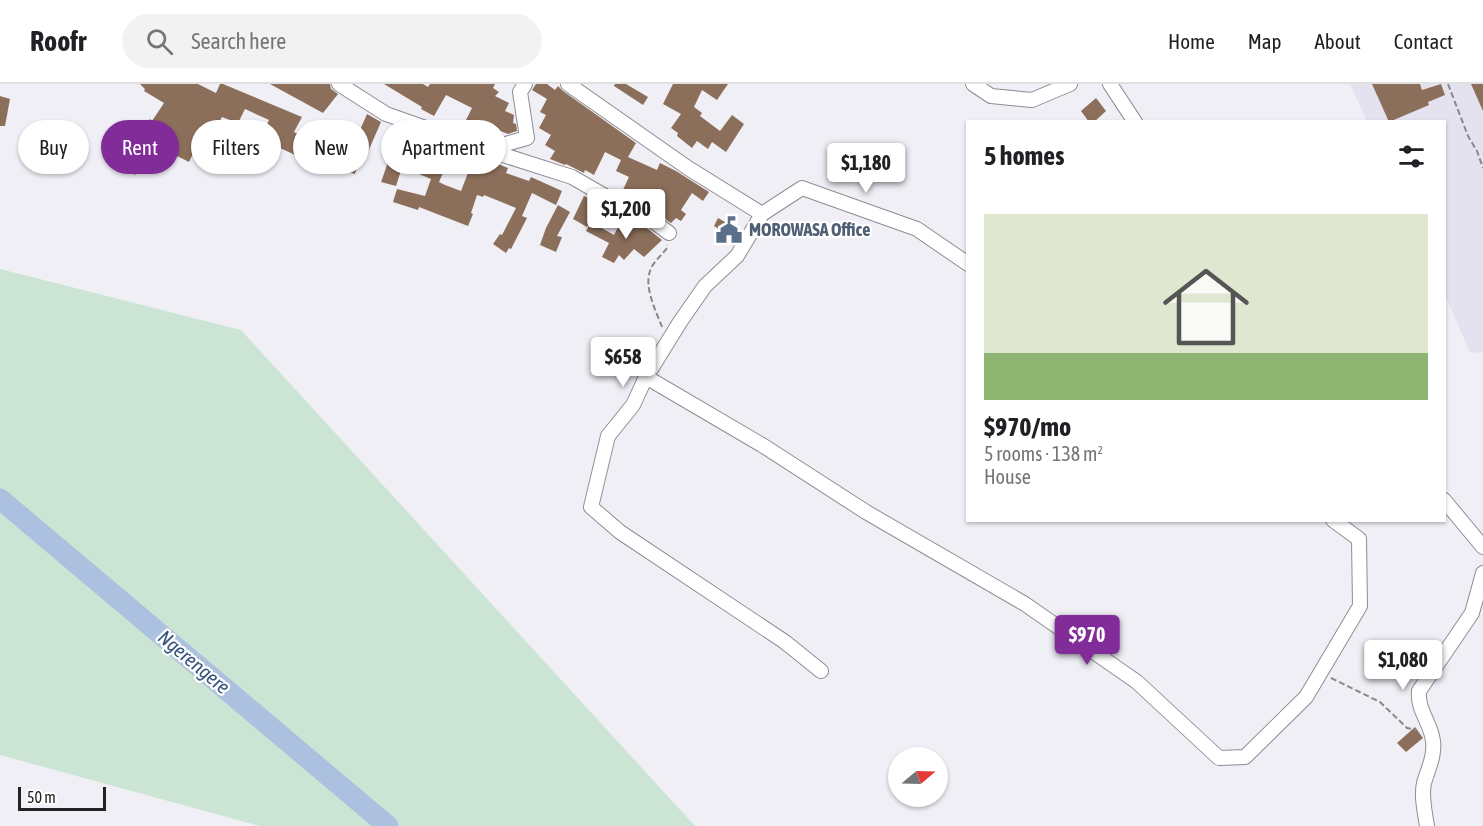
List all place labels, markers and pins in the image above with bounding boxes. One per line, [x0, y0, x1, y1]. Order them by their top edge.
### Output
pin: $1,180 [817, 143, 915, 194]
pin: $1,200 [577, 189, 675, 240]
public building icon: MOROWASA Office [714, 215, 744, 245]
place label: MOROWASA Office [749, 219, 870, 240]
pin: $658 [587, 337, 659, 388]
pin: $970 [1051, 615, 1123, 666]
pin: $1,080 [1354, 640, 1452, 691]

